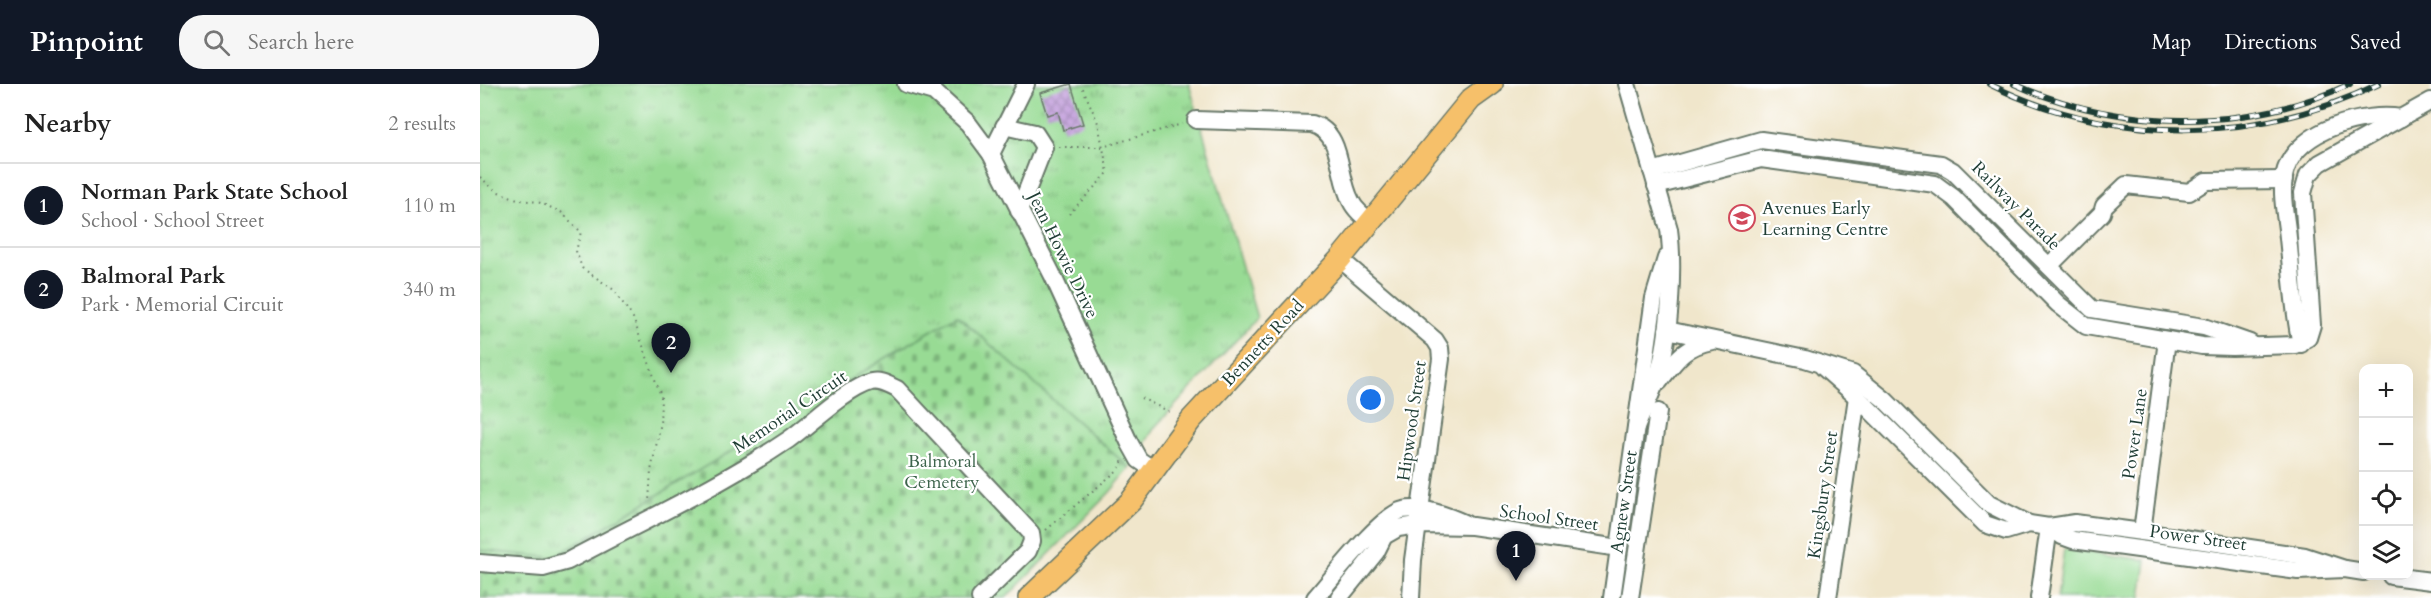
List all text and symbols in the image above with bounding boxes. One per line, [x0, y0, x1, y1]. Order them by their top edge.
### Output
search box [179, 15, 599, 69]
text: Pinpoint [30, 23, 143, 61]
icon: search [200, 26, 233, 59]
text: Search here [248, 27, 354, 57]
text: Map [2151, 28, 2191, 57]
text: Directions [2224, 28, 2317, 57]
text: Saved [2350, 28, 2401, 57]
text: Nearby [24, 106, 112, 141]
text: 2 results [388, 110, 456, 137]
street label: Railway Parade [1966, 156, 2066, 256]
text: Norman Park State School [81, 177, 348, 207]
street label: Jean Howie Drive [1020, 185, 1104, 322]
text: 1 [38, 192, 49, 219]
text: 110 m [403, 192, 456, 219]
place label: Avenues Early Learning Centre [1762, 196, 1888, 242]
school or university icon: Avenues Early Learning Centre [1727, 203, 1757, 233]
text: School · School Street [81, 207, 264, 234]
text: Balmoral Park [81, 261, 226, 291]
text: 2 [38, 276, 49, 303]
text: 340 m [403, 276, 456, 303]
text: Park · Memorial Circuit [81, 291, 283, 318]
street label: Bennetts Road [1216, 294, 1310, 392]
pin: 2 [652, 324, 690, 373]
street label: Hipwood Street [1391, 359, 1433, 483]
street label: Memorial Circuit [728, 364, 852, 460]
map controls [2359, 364, 2413, 580]
button: + [2359, 364, 2413, 418]
your location [1356, 385, 1385, 414]
street label: Power Lane [2116, 387, 2154, 481]
button: − [2359, 418, 2413, 472]
street label: Kingsbury Street [1802, 429, 1844, 560]
park label: Balmoral Cemetery [904, 449, 980, 495]
street label: Agnew Street [1604, 449, 1644, 555]
button: locate [2359, 472, 2413, 526]
street label: School Street [1498, 499, 1600, 537]
street label: Power Street [2148, 519, 2248, 557]
button: layers [2359, 526, 2413, 580]
pin: 1 [1496, 532, 1536, 581]

